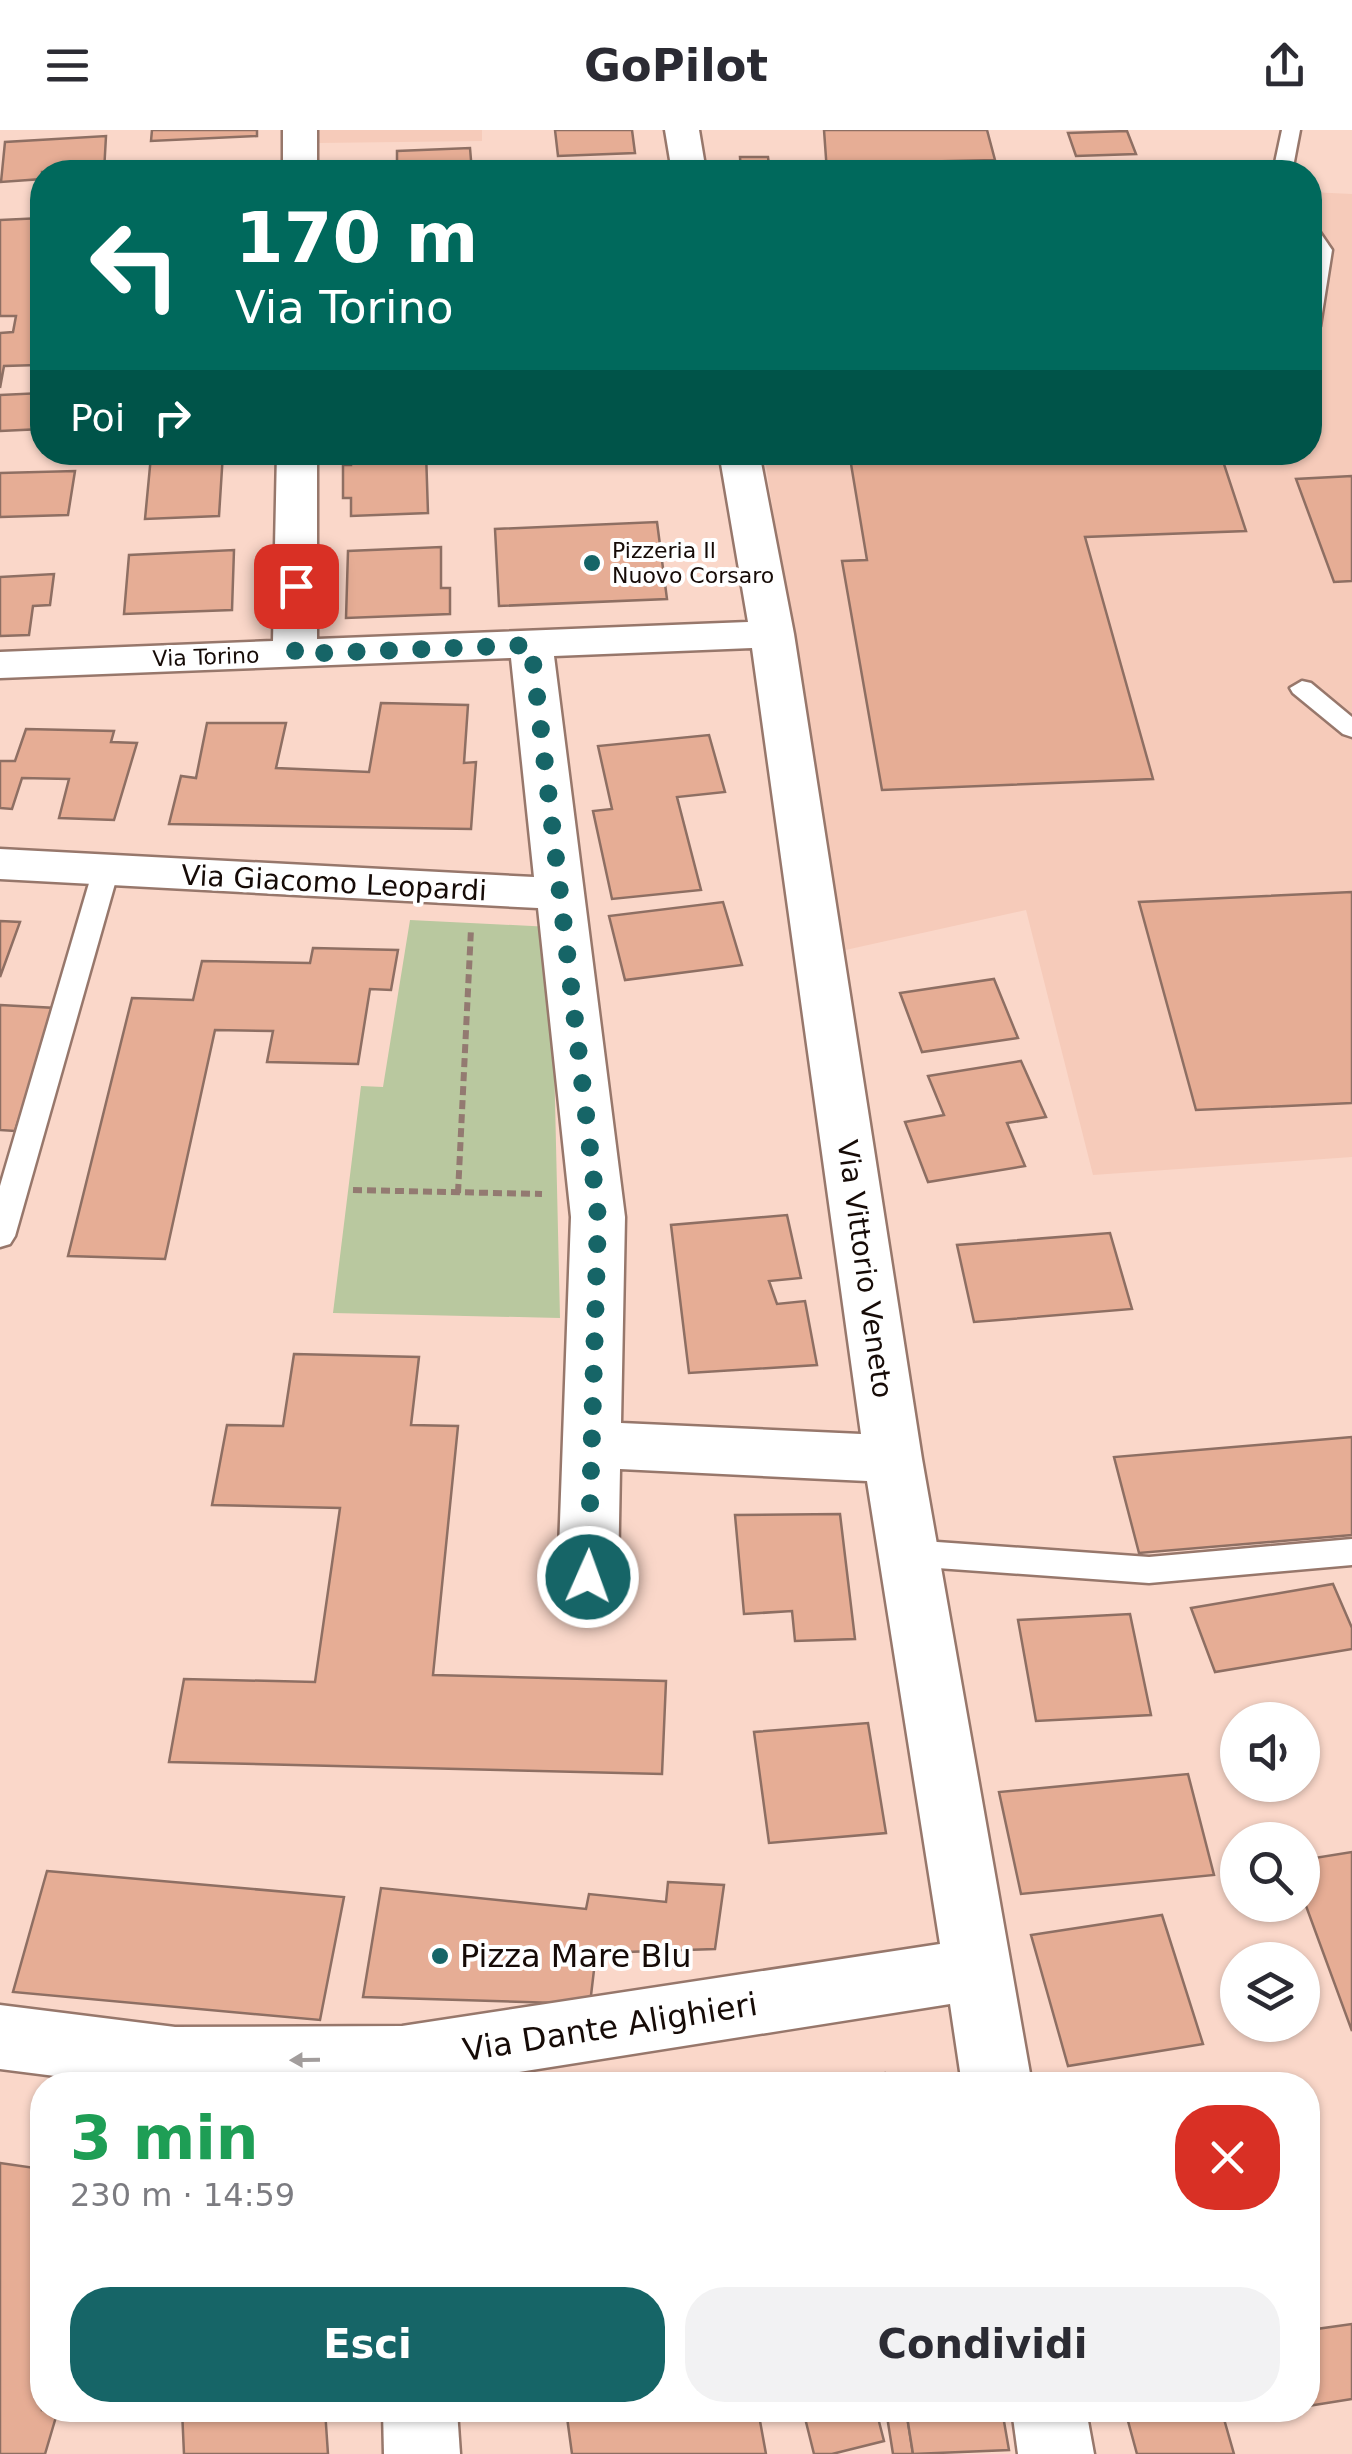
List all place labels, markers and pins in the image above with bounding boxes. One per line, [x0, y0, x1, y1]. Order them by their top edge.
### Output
place label: Pizzeria Il Nuovo Corsaro [612, 538, 774, 588]
pin [254, 544, 339, 629]
marker: Pizzeria Il Nuovo Corsaro [581, 552, 603, 574]
place label: Pizza Mare Blu [460, 1937, 692, 1975]
marker: Pizza Mare Blu [429, 1945, 451, 1967]

